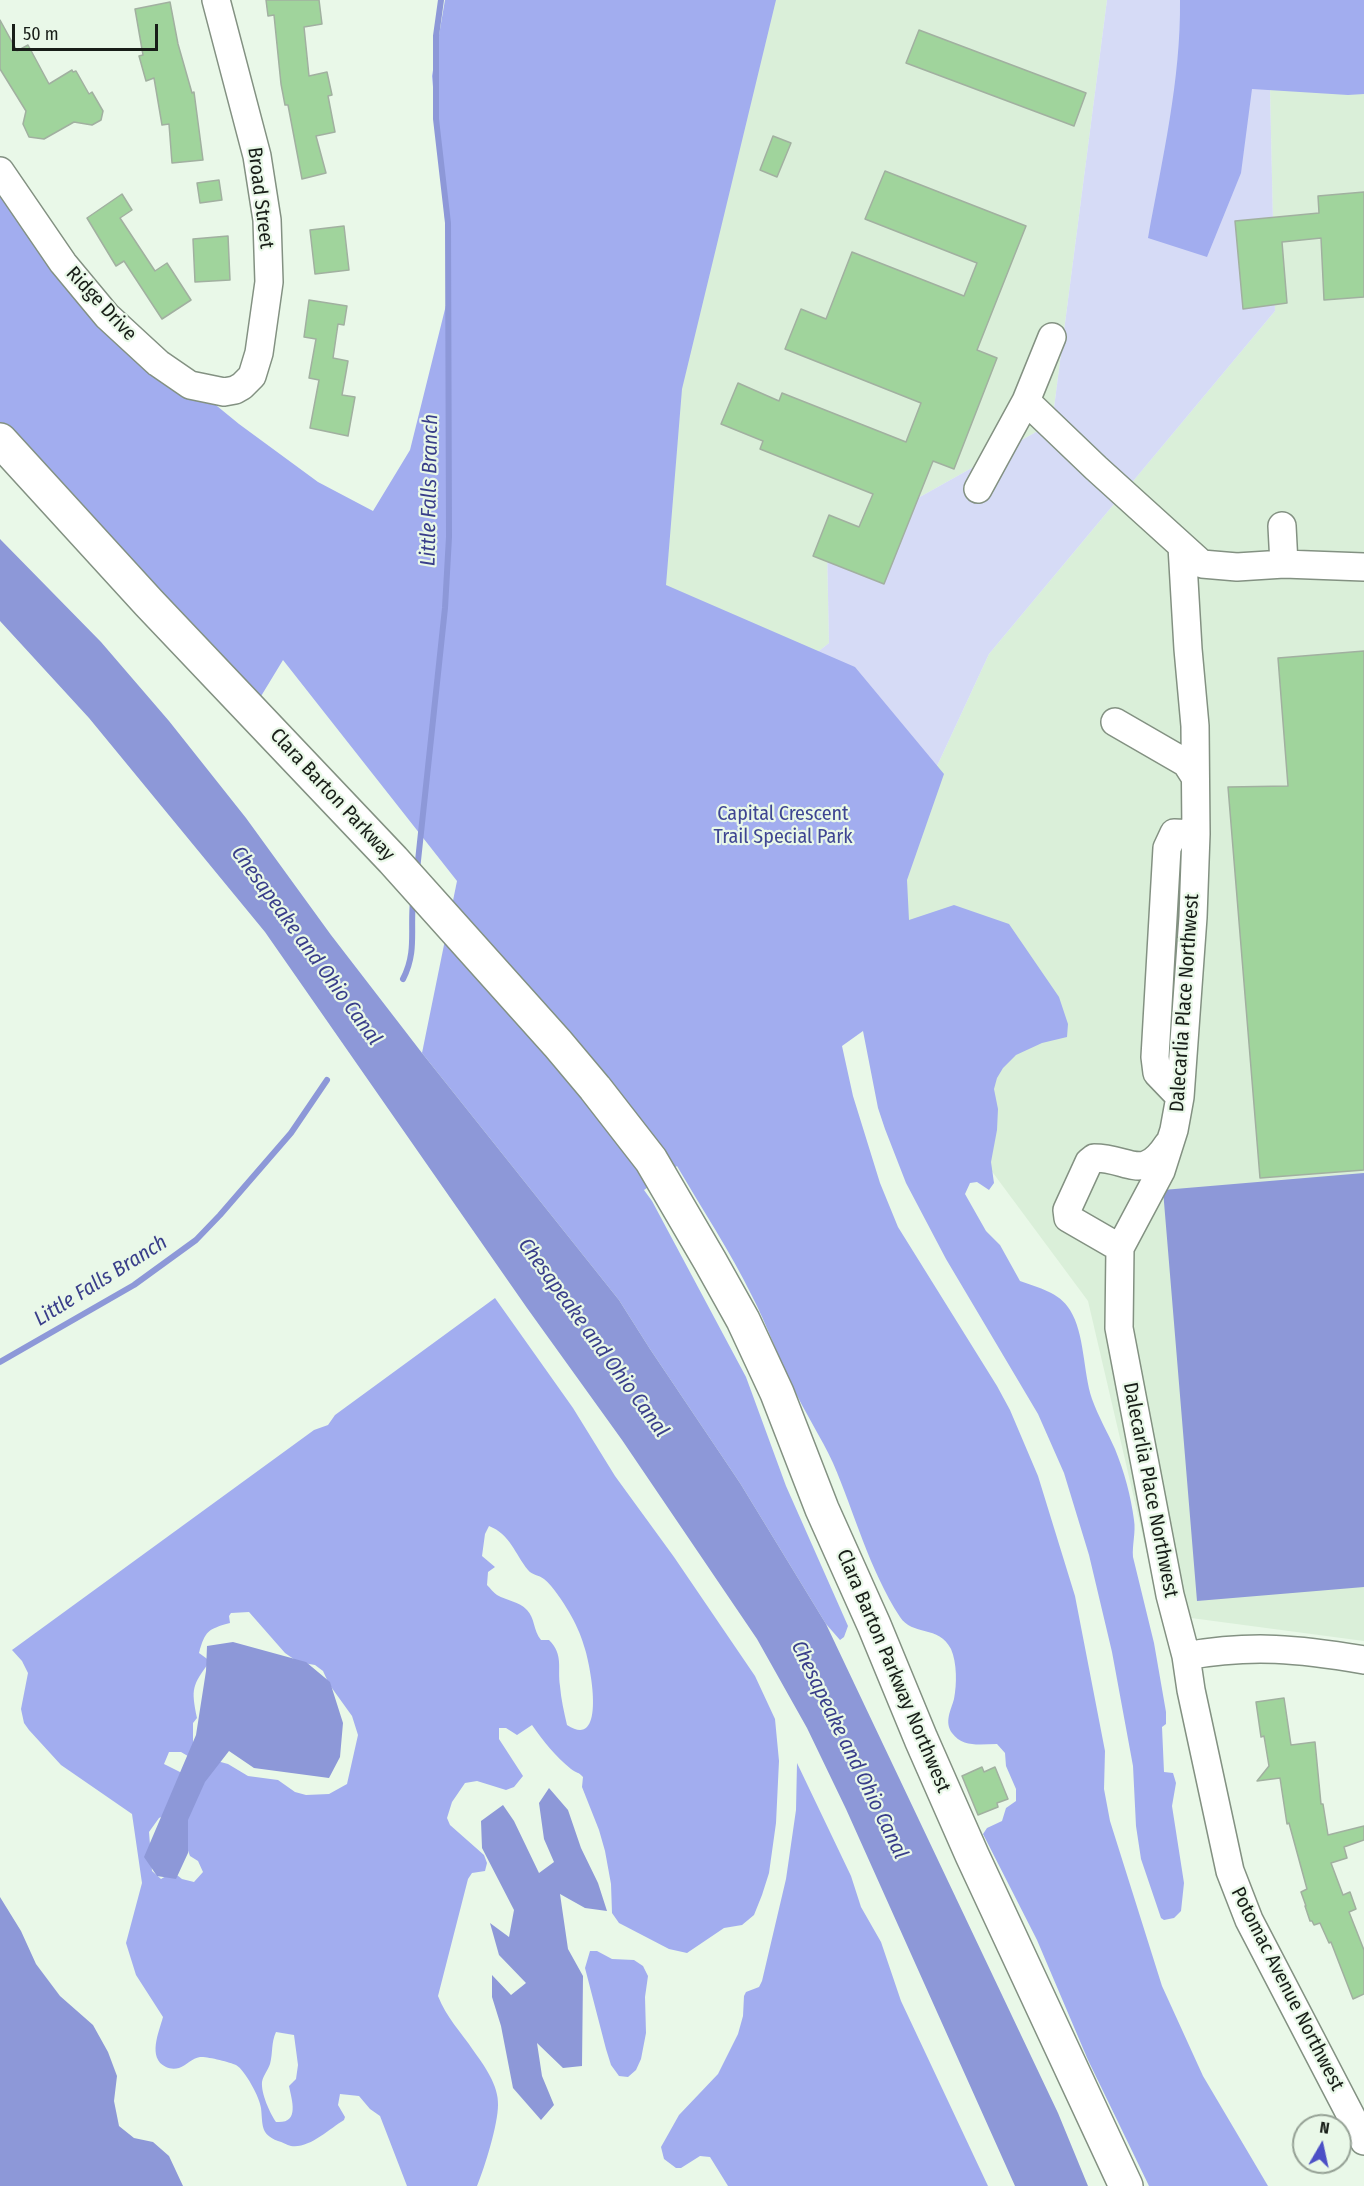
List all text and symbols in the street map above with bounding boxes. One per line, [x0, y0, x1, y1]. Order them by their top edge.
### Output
scale bar [15, 12, 160, 50]
text: 50 m [23, 23, 59, 45]
street label: Broad Street [242, 146, 278, 250]
street label: Ridge Drive [61, 262, 141, 346]
water label: Little Falls Branch [416, 414, 444, 566]
street label: Clara Barton Parkway [264, 724, 400, 866]
park label: Capital Crescent Trail Special Park [714, 802, 852, 849]
water label: Chesapeake and Ohio Canal [225, 842, 387, 1050]
street label: Dalecarlia Place Northwest [1165, 893, 1205, 1113]
water label: Little Falls Branch [30, 1230, 172, 1332]
water label: Chesapeake and Ohio Canal [512, 1234, 674, 1442]
street label: Dalecarlia Place Northwest [1117, 1380, 1183, 1600]
street label: Clara Barton Parkway Northwest [831, 1546, 955, 1796]
water label: Chesapeake and Ohio Canal [785, 1637, 913, 1863]
street label: Potomac Avenue Northwest [1225, 1883, 1349, 2095]
north arrow [1292, 2114, 1352, 2174]
text: N [1318, 2118, 1331, 2138]

